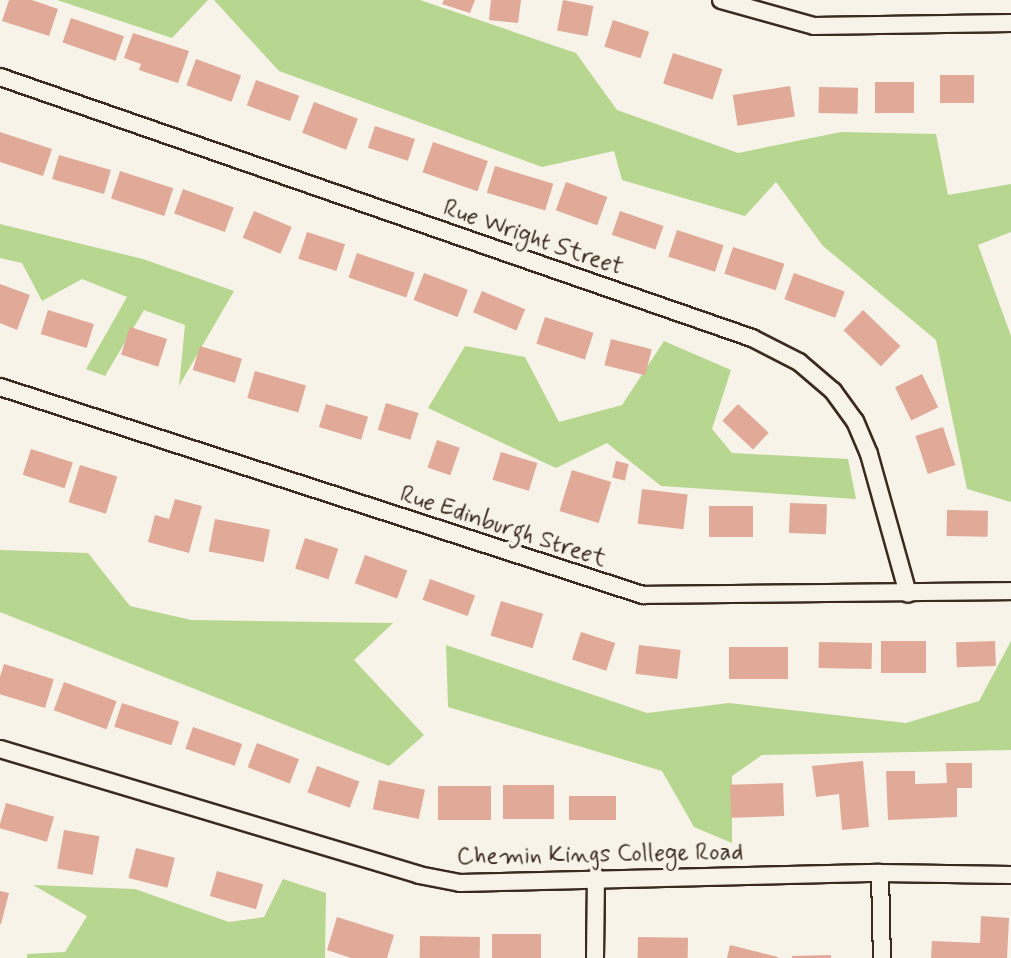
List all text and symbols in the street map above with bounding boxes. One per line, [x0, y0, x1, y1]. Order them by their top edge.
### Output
street label: Rue Wright Street [440, 194, 626, 282]
street label: Rue Edinburgh Street [394, 479, 612, 575]
street label: Chemin Kings College Road [459, 838, 741, 872]

